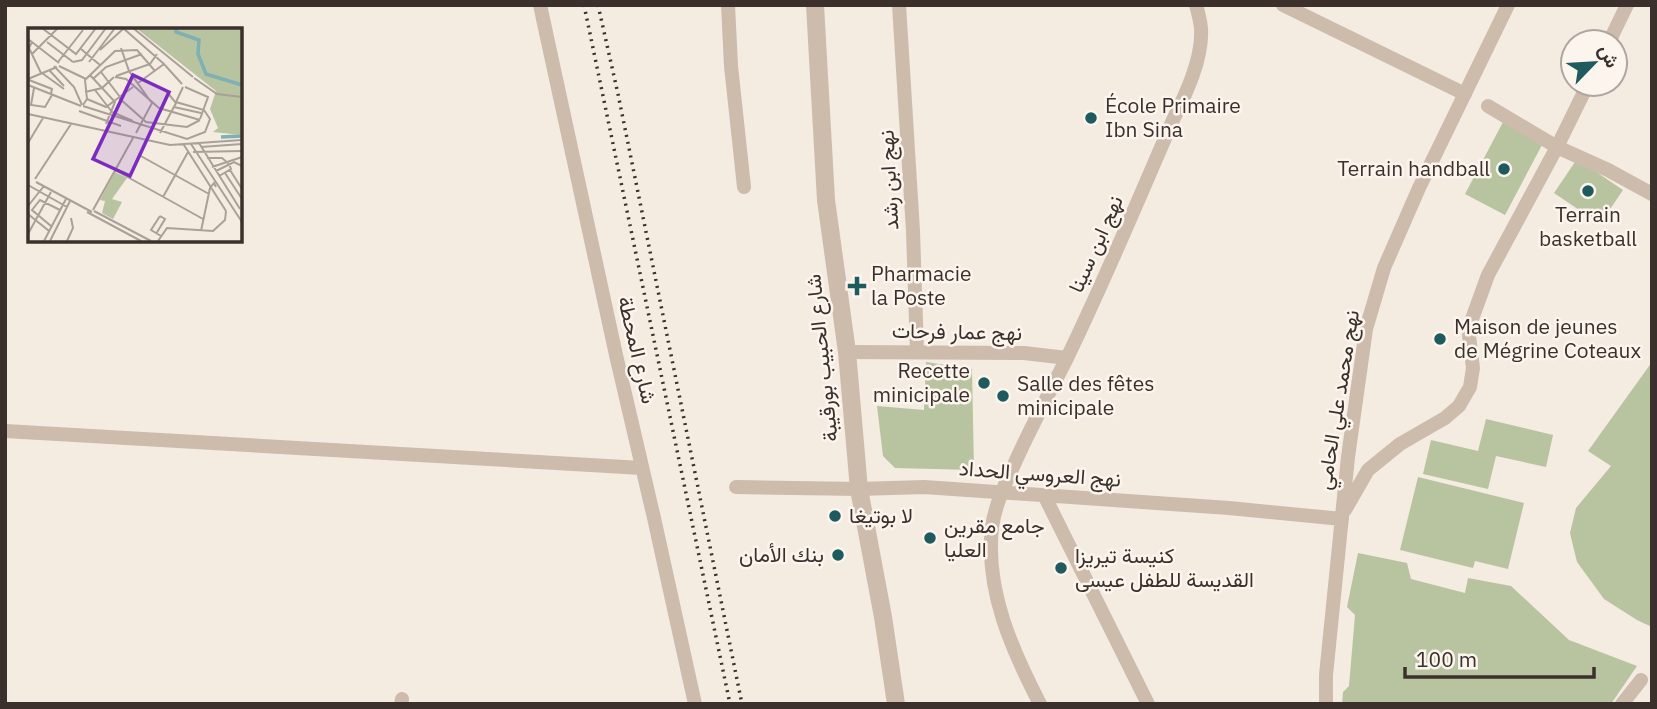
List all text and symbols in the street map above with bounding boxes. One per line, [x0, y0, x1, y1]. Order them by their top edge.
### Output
inset map [28, 28, 242, 242]
north arrow [1559, 28, 1629, 98]
text: ش [1594, 40, 1625, 71]
place label: École Primaire Ibn Sina [1105, 91, 1241, 143]
marker: École Primaire Ibn Sina [1083, 110, 1099, 126]
street label: نهج ابن رشد [871, 129, 906, 231]
place label: Terrain handball [1337, 154, 1490, 182]
marker: Terrain handball [1496, 161, 1512, 177]
marker: Terrain basketball [1580, 183, 1596, 199]
street label: نهج ابن سينا [1061, 190, 1130, 297]
place label: Terrain basketball [1539, 200, 1637, 252]
place label: Pharmacie la Poste [871, 259, 971, 311]
street label: شارع الحبيب بورقيبة [798, 273, 845, 443]
marker: Pharmacie la Poste [849, 278, 865, 294]
street label: شارع المحطة [611, 293, 664, 407]
street label: نهج محمد علي الحامي [1309, 308, 1369, 492]
place label: Maison de jeunes de Mégrine Coteaux [1454, 312, 1641, 364]
street label: نهج عمار فرحات [892, 316, 1022, 347]
marker: Maison de jeunes de Mégrine Coteaux [1432, 331, 1448, 347]
place label: Recette minicipale [873, 356, 970, 408]
place label: Salle des fêtes minicipale [1017, 369, 1154, 421]
marker: Recette minicipale [976, 375, 992, 391]
marker: Salle des fêtes minicipale [995, 388, 1011, 404]
street label: نهج العروسي الحداد [958, 453, 1122, 497]
place label: لا بوتيغا [849, 501, 913, 529]
marker: لا بوتيغا [827, 508, 843, 524]
place label: جامع مقرين العليا [944, 511, 1045, 563]
marker: جامع مقرين العليا [922, 530, 938, 546]
place label: بنك الأمان [739, 540, 824, 568]
place label: كنيسة تيريزا القديسة للطفل عيسى [1075, 541, 1254, 593]
marker: بنك الأمان [830, 547, 846, 563]
marker: كنيسة تيريزا القديسة للطفل عيسى [1053, 560, 1069, 576]
scale bar [1405, 636, 1594, 680]
text: 100 m [1416, 645, 1477, 673]

